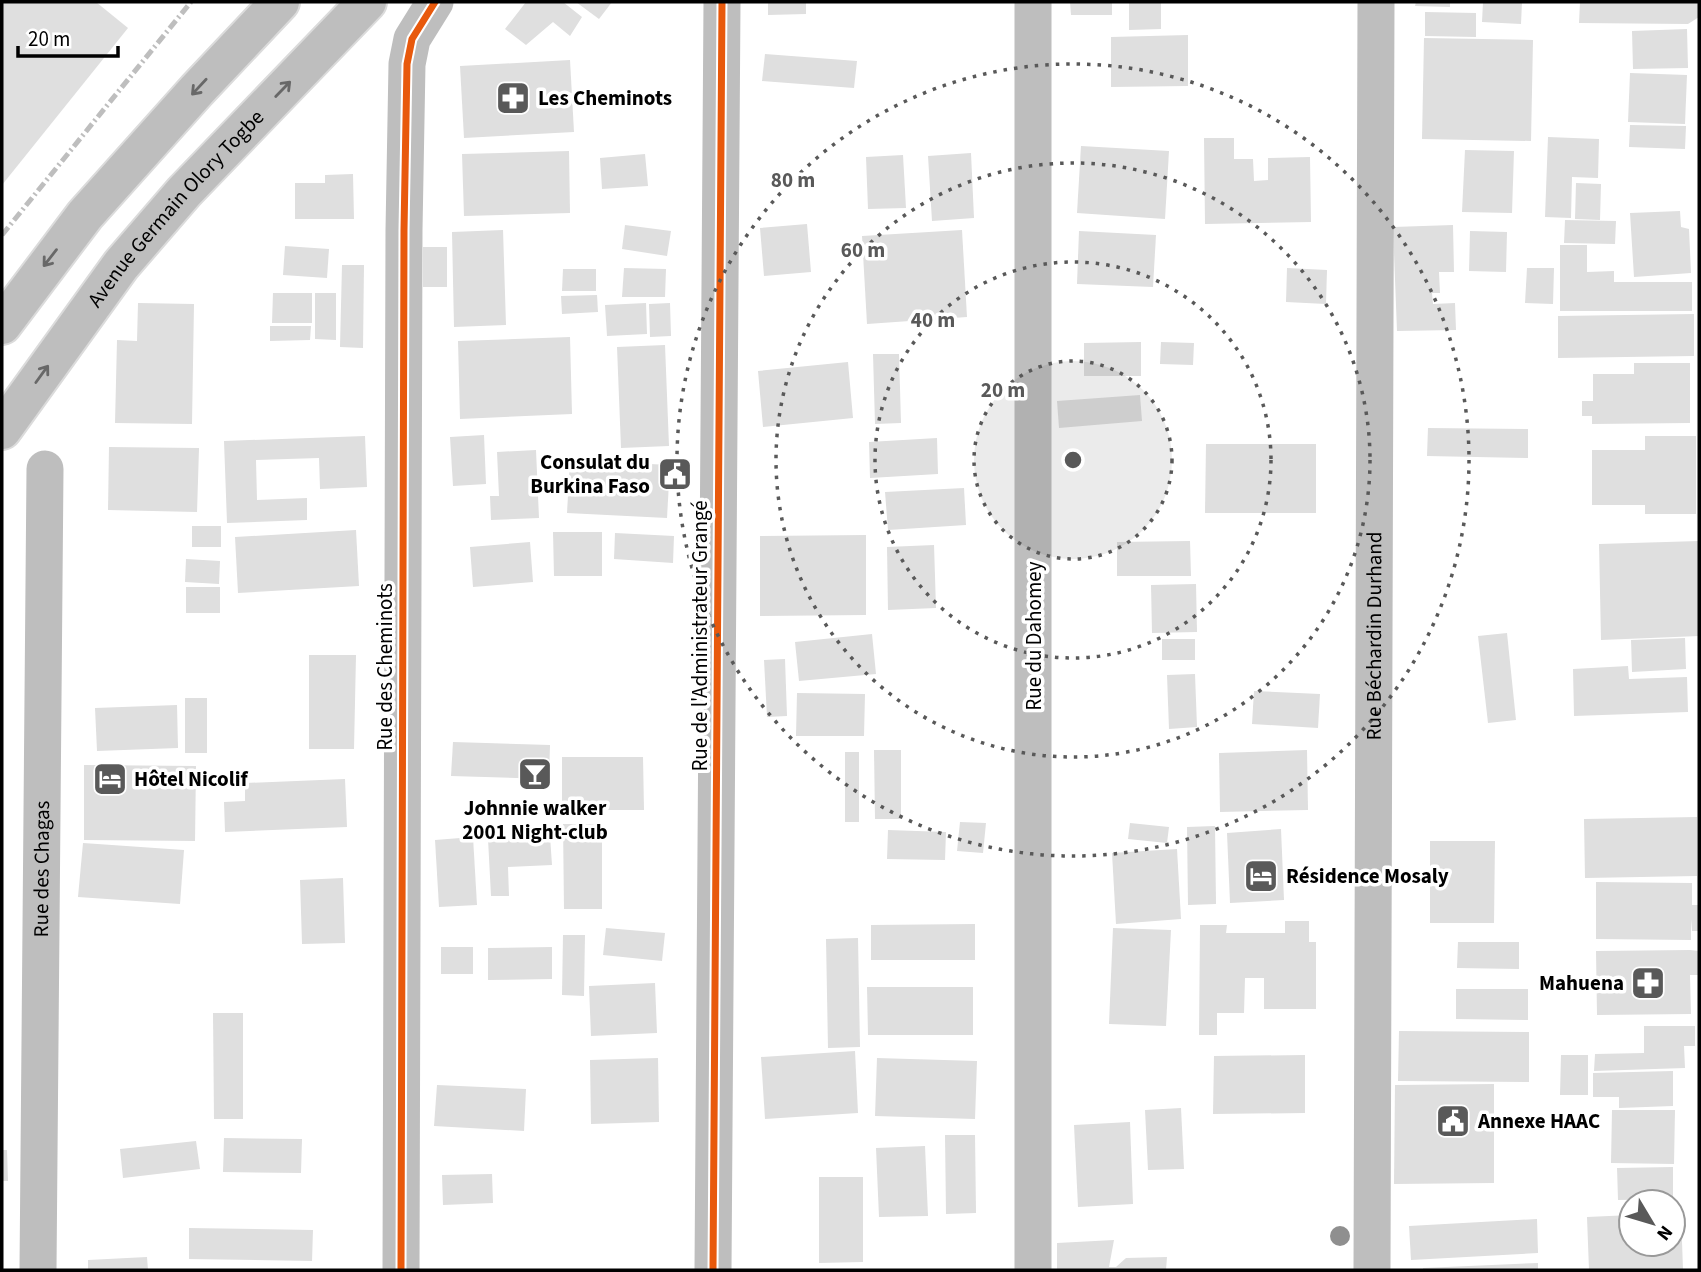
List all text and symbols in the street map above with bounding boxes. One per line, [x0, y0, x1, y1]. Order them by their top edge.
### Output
scale bar [18, 14, 117, 58]
text: 20 m [28, 24, 70, 54]
one-way arrow [191, 78, 208, 95]
pharmacy icon: Les Cheminots [494, 79, 532, 117]
one-way arrow [275, 81, 292, 98]
place label: Les Cheminots [538, 83, 672, 113]
street label: Avenue Germain Olory Togbe [80, 103, 271, 313]
text: 80 m [771, 165, 815, 195]
text: 60 m [841, 235, 885, 265]
one-way arrow [43, 249, 58, 267]
text: 40 m [911, 305, 955, 335]
one-way arrow [35, 365, 49, 384]
text: 20 m [981, 375, 1025, 405]
place label: Consulat du Burkina Faso [530, 447, 650, 501]
centre of rings [1061, 448, 1085, 472]
public building icon: Consulat du Burkina Faso [656, 455, 694, 493]
street label: Rue de l'Administrateur Grangé [685, 500, 715, 772]
street label: Rue Béchardin Durhand [1359, 532, 1389, 740]
street label: Rue du Dahomey [1019, 561, 1049, 711]
street label: Rue des Cheminots [370, 583, 400, 751]
bar icon: Johnnie walker 2001 Night-club [516, 755, 554, 793]
hotel icon: Hôtel Nicolif [91, 760, 129, 798]
place label: Hôtel Nicolif [134, 764, 248, 794]
place label: Johnnie walker 2001 Night-club [462, 793, 608, 847]
street label: Rue des Chagas [26, 800, 57, 938]
hotel icon: Résidence Mosaly [1242, 857, 1280, 895]
place label: Résidence Mosaly [1286, 861, 1449, 891]
pharmacy icon: Mahuena [1629, 964, 1667, 1002]
place label: Mahuena [1539, 968, 1624, 998]
public building icon: Annexe HAAC [1434, 1102, 1472, 1140]
place label: Annexe HAAC [1477, 1106, 1600, 1136]
north arrow [1617, 1188, 1687, 1258]
text: N [1650, 1219, 1679, 1246]

